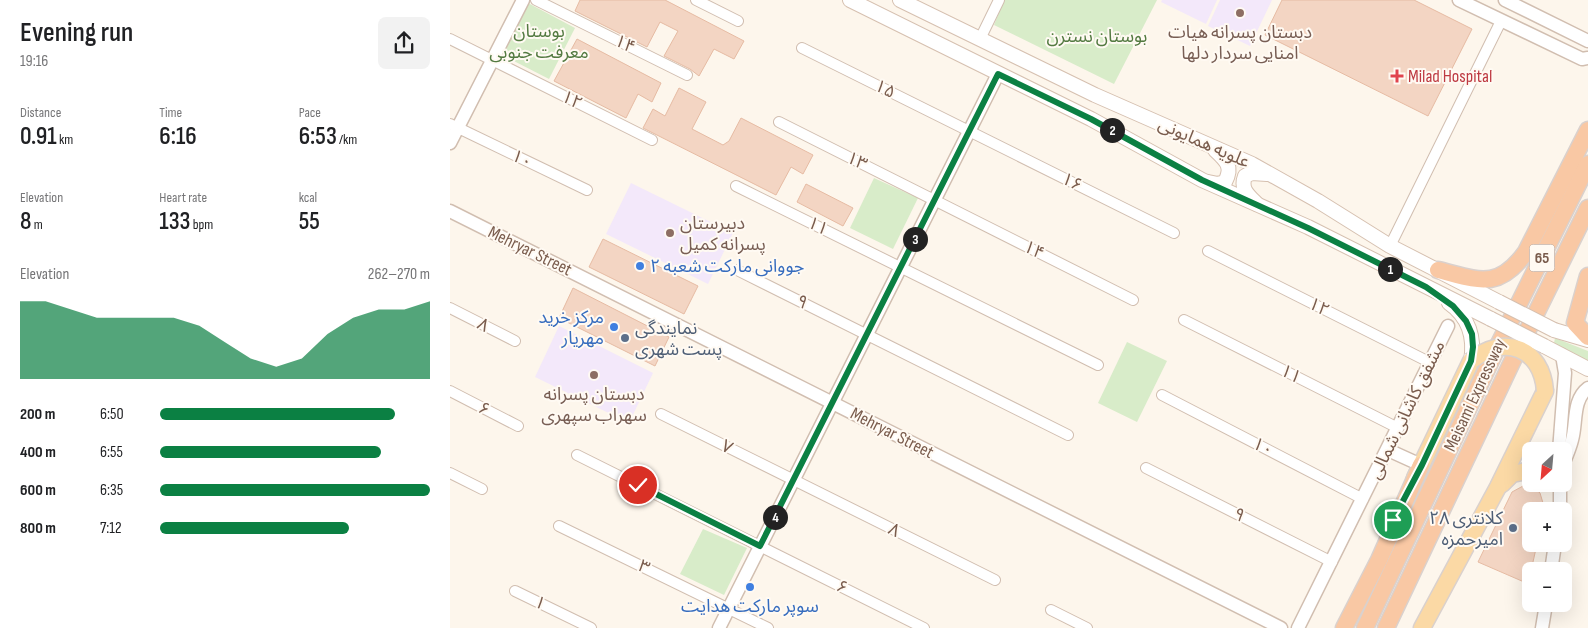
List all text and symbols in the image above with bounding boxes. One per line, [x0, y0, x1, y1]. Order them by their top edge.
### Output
marker: دبستان پسرانه هیات امنایی سردار دلها [1234, 7, 1246, 19]
text: Evening run [20, 16, 133, 49]
button: share [378, 17, 430, 69]
park label: بوستان معرفت جنوبی [489, 21, 589, 63]
place label: دبستان پسرانه هیات امنایی سردار دلها [1168, 22, 1312, 64]
park label: بوستان نسترن [1047, 26, 1147, 47]
street label: ۱۴ [611, 30, 639, 58]
text: 19:16 [20, 52, 48, 71]
place label: Milad Hospital [1408, 66, 1492, 87]
marker: Milad Hospital [1390, 69, 1404, 83]
street label: ۱۵ [871, 75, 899, 103]
street label: ۱۲ [558, 86, 586, 114]
text: Distance [20, 104, 61, 121]
text: Time [159, 104, 182, 121]
text: Pace [299, 104, 321, 121]
street label: علویه همایونی [1155, 113, 1253, 173]
pin: 2 [1100, 118, 1124, 142]
text: 0.91 [20, 121, 57, 152]
text: 6:16 [159, 121, 197, 152]
text: 6:53 [299, 121, 337, 152]
text: 2 [1109, 122, 1116, 139]
text: km [57, 131, 73, 148]
text: /km [337, 131, 357, 148]
street label: ۱۰ [508, 145, 536, 173]
street label: ۱۳ [843, 147, 871, 175]
street label: ۱۶ [1058, 168, 1086, 196]
text: Elevation [20, 189, 63, 206]
text: Heart rate [159, 189, 207, 206]
text: kcal [299, 189, 317, 206]
text: 8 [20, 206, 31, 237]
text: 133 [159, 206, 191, 237]
text: 55 [299, 206, 320, 237]
street label: ۱۱ [804, 212, 832, 240]
place label: دبیرستان پسرانه کمیل [680, 213, 766, 255]
text: m [31, 216, 43, 233]
text: bpm [191, 216, 213, 233]
street label: Mehryar Street [485, 222, 576, 281]
pin: 3 [902, 226, 928, 252]
marker: دبیرستان پسرانه کمیل [664, 227, 676, 239]
text: 3 [912, 231, 919, 248]
street label: ۱۴ [1020, 236, 1048, 264]
road number: 65 [1530, 244, 1554, 272]
place label: جووانی مارکت شعبه ۲ [650, 256, 804, 277]
pin: 1 [1378, 256, 1402, 282]
marker: جووانی مارکت شعبه ۲ [634, 260, 646, 272]
text: 1 [1388, 261, 1393, 278]
text: Elevation [20, 265, 69, 284]
text: 262–270 m [368, 265, 430, 284]
street label: ۹ [793, 290, 811, 314]
street label: ۱۲ [1305, 293, 1333, 321]
place label: مرکز خرید مهریار [539, 307, 604, 349]
street label: ۸ [474, 313, 492, 337]
place label: نمایندگی پست شهری [635, 318, 722, 360]
marker: مرکز خرید مهریار [608, 321, 620, 333]
marker: نمایندگی پست شهری [619, 332, 631, 344]
street label: Meisami Expressway [1440, 335, 1510, 455]
street label: مشفق کاشانی شمالی [1364, 337, 1450, 483]
street label: ۱۱ [1277, 360, 1305, 388]
marker: دبستان پسرانه سهراب سپهری [588, 369, 600, 381]
place label: دبستان پسرانه سهراب سپهری [541, 384, 647, 426]
street label: ۶ [475, 397, 493, 421]
street label: Mehryar Street [847, 403, 938, 463]
text: 200 m [20, 405, 55, 424]
text: 6:50 [100, 405, 124, 424]
street label: ۱۰ [1249, 433, 1277, 461]
street label: ۷ [718, 435, 736, 459]
north arrow [1522, 442, 1572, 492]
map controls [1522, 442, 1572, 612]
text: 400 m [20, 443, 56, 462]
text: 6:55 [100, 443, 123, 462]
pin [617, 464, 659, 506]
icon: check [624, 471, 652, 499]
text: 600 m [20, 481, 56, 500]
text: 6:35 [100, 481, 123, 500]
pin [1372, 499, 1414, 541]
button: + [1522, 502, 1572, 552]
street label: ۹ [1230, 503, 1248, 527]
pin: 4 [762, 504, 788, 530]
icon: arrive [1379, 506, 1407, 534]
place label: کلانتری ۲۸ امیرحمزه [1429, 508, 1504, 550]
text: 4 [772, 509, 779, 526]
street label: ۸ [885, 518, 903, 542]
text: 800 m [20, 519, 56, 538]
text: 7:12 [100, 519, 122, 538]
marker: کلانتری ۲۸ امیرحمزه [1507, 522, 1519, 534]
street label: ۳ [635, 555, 653, 579]
button: − [1522, 562, 1572, 612]
street label: ۶ [833, 575, 851, 599]
marker: سوپر مارکت هدایت [744, 581, 756, 593]
street label: ۱ [531, 591, 549, 615]
place label: سوپر مارکت هدایت [681, 596, 819, 617]

